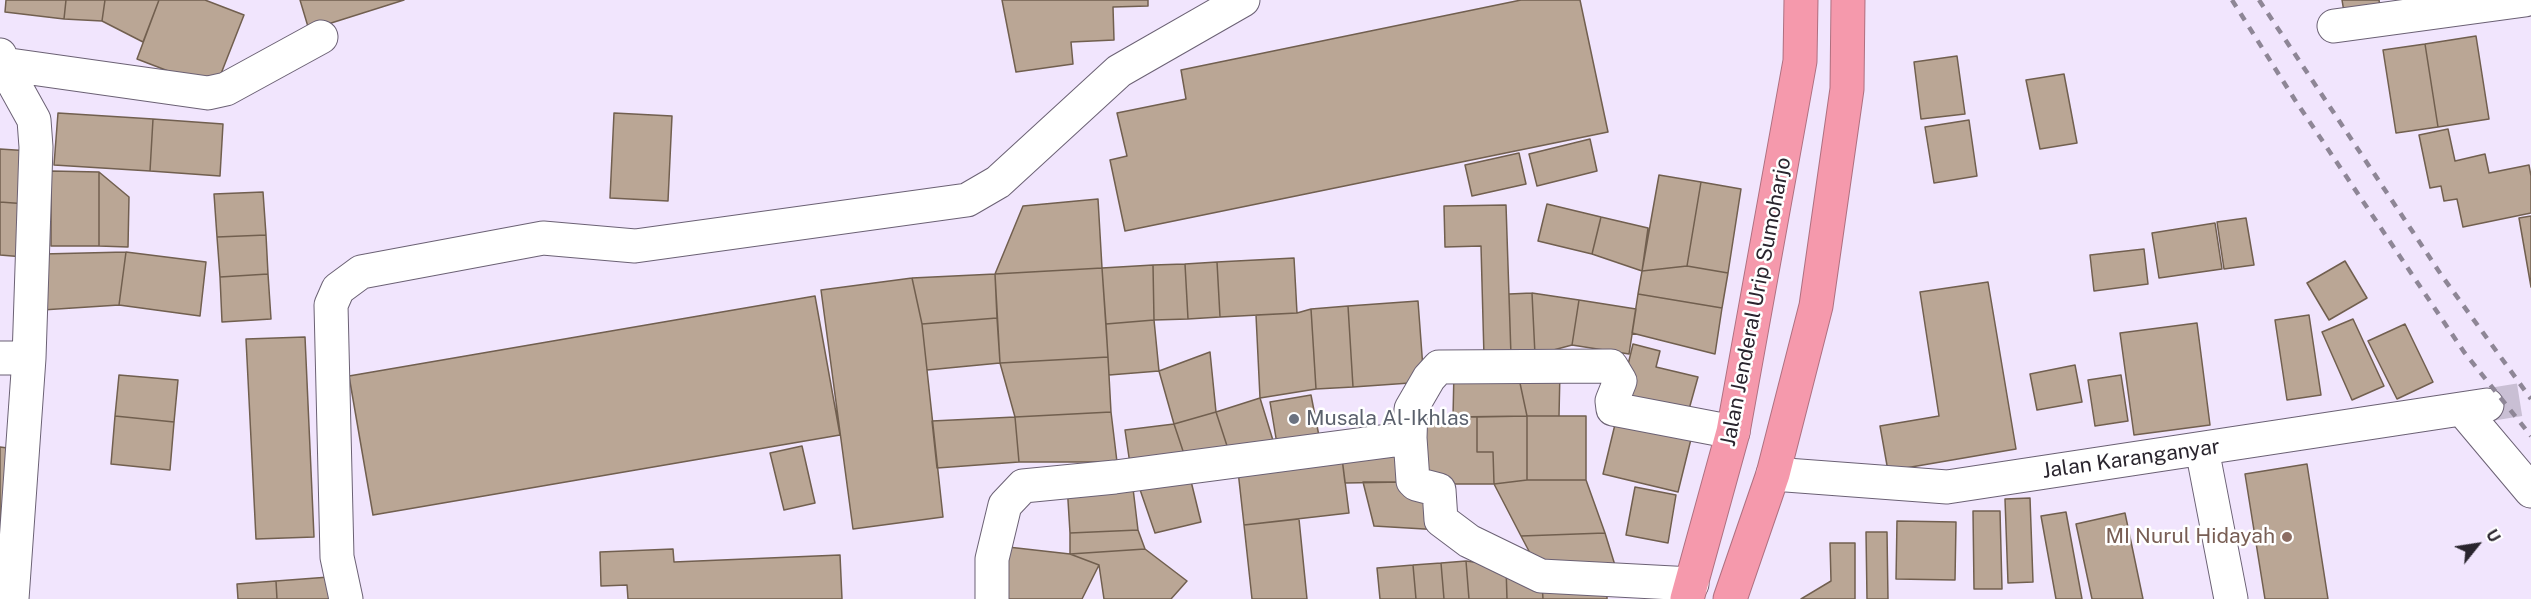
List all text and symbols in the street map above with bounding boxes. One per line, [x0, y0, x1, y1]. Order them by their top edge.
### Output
street label: Jalan Jenderal Urip Sumoharjo [1716, 155, 1796, 449]
place label: Musala Al-Ikhlas [1306, 406, 1469, 432]
marker: Musala Al-Ikhlas [1287, 412, 1301, 426]
street label: Jalan Karanganyar [2041, 434, 2221, 484]
north arrow [2447, 515, 2507, 575]
place label: MI Nurul Hidayah [2105, 524, 2275, 550]
text: U [2482, 526, 2504, 546]
marker: MI Nurul Hidayah [2280, 530, 2294, 544]

